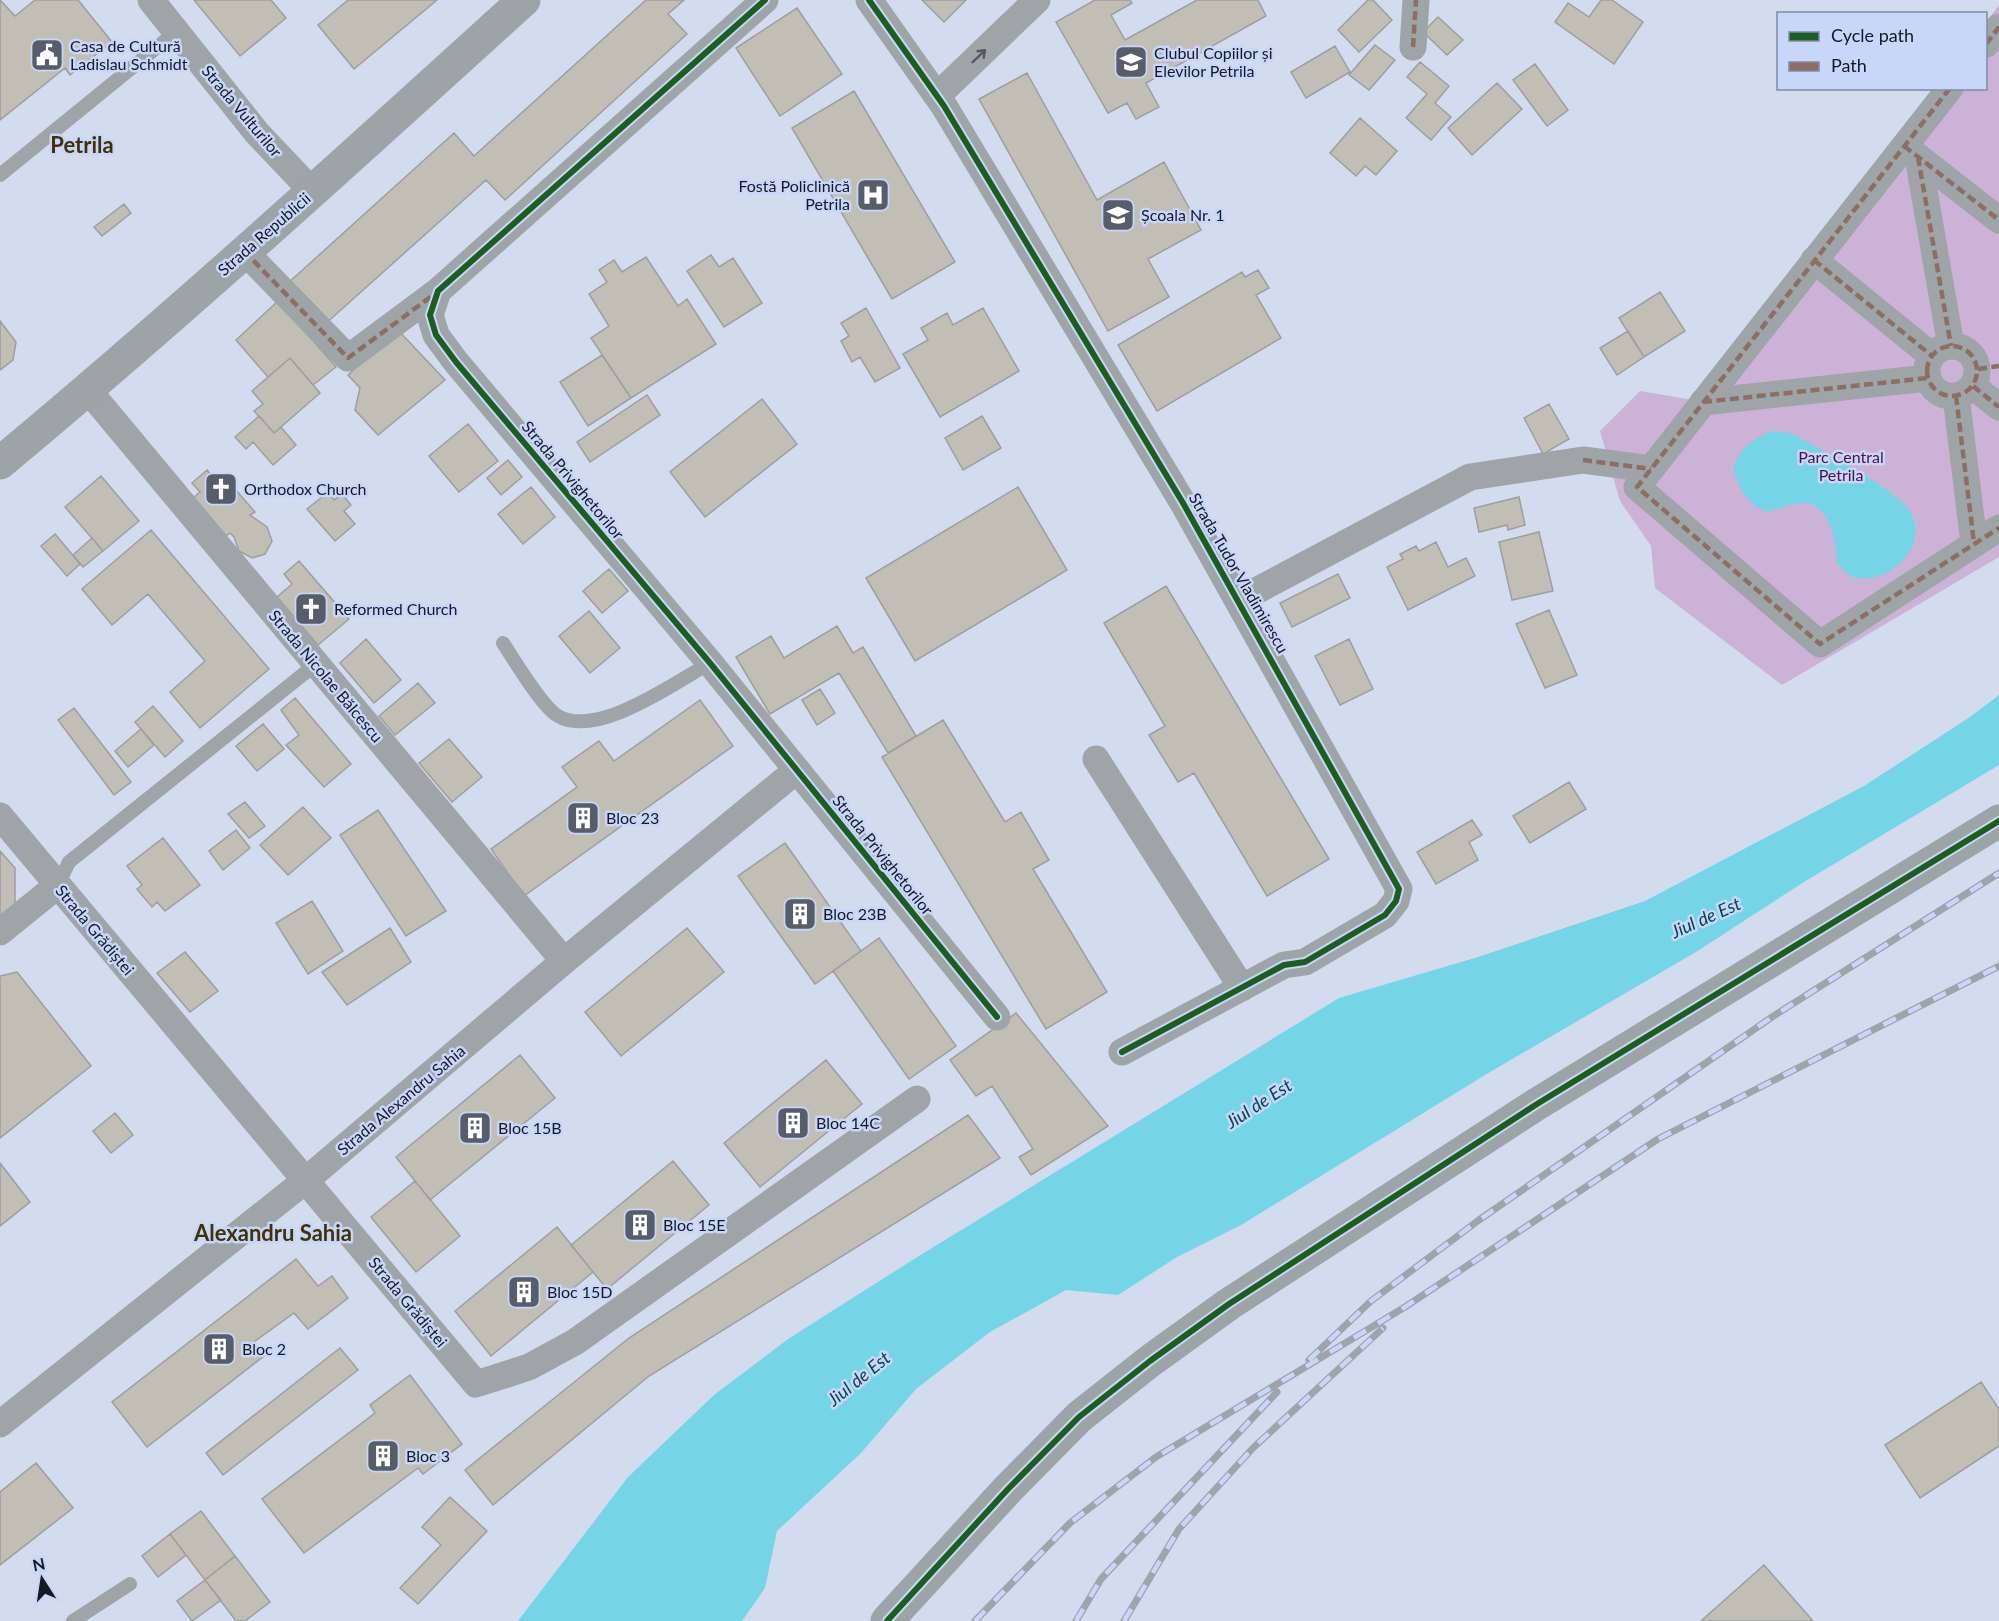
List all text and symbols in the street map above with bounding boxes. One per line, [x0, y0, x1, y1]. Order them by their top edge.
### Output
legend [1777, 12, 1987, 90]
text: Cycle path [1831, 24, 1914, 46]
place label: Casa de Cultură Ladislau Schmidt [70, 36, 188, 73]
public building icon: Casa de Cultură Ladislau Schmidt [29, 37, 65, 73]
place label: Clubul Copiilor și Elevilor Petrila [1154, 43, 1273, 80]
school or university icon: Clubul Copiilor și Elevilor Petrila [1113, 44, 1149, 80]
one-way arrow [972, 48, 987, 63]
text: Path [1831, 54, 1867, 76]
street label: Strada Vulturilor [199, 61, 286, 161]
district label: Petrila [50, 131, 114, 158]
place label: Fostă Policlinică Petrila [738, 176, 850, 213]
hospital icon: Fostă Policlinică Petrila [855, 177, 891, 213]
street label: Strada Republicii [213, 188, 314, 279]
school or university icon: Școala Nr. 1 [1100, 197, 1136, 233]
place label: Școala Nr. 1 [1141, 205, 1224, 224]
street label: Strada Privighetorilor [518, 417, 629, 543]
park label: Parc Central Petrila [1798, 447, 1884, 484]
church icon: Orthodox Church [203, 471, 239, 507]
place label: Orthodox Church [244, 479, 367, 498]
street label: Strada Tudor Vladimirescu [1186, 489, 1293, 656]
church icon: Reformed Church [293, 591, 329, 627]
place label: Reformed Church [334, 599, 457, 618]
street label: Strada Nicolae Bălcescu [265, 606, 387, 746]
street label: Strada Privighetorilor [829, 791, 938, 919]
building icon: Bloc 23 [565, 800, 601, 836]
place label: Bloc 23 [606, 808, 659, 827]
street label: Strada Grădiștei [52, 881, 139, 979]
water label: Jiul de Est [1666, 892, 1745, 943]
building icon: Bloc 23B [782, 896, 818, 932]
place label: Bloc 23B [823, 904, 887, 923]
street label: Strada Alexandru Sahia [333, 1041, 468, 1159]
water label: Jiul de Est [1220, 1073, 1296, 1133]
building icon: Bloc 14C [775, 1105, 811, 1141]
building icon: Bloc 15B [457, 1110, 493, 1146]
place label: Bloc 14C [816, 1113, 880, 1132]
place label: Bloc 15B [498, 1118, 562, 1137]
building icon: Bloc 15E [622, 1207, 658, 1243]
place label: Bloc 15E [663, 1215, 726, 1234]
district label: Alexandru Sahia [193, 1219, 352, 1246]
street label: Strada Grădiștei [365, 1253, 452, 1351]
building icon: Bloc 15D [506, 1274, 542, 1310]
place label: Bloc 15D [547, 1282, 613, 1301]
building icon: Bloc 2 [201, 1331, 237, 1367]
place label: Bloc 2 [242, 1339, 286, 1358]
water label: Jiul de Est [822, 1346, 895, 1411]
building icon: Bloc 3 [365, 1438, 401, 1474]
place label: Bloc 3 [406, 1446, 450, 1465]
north arrow [12, 1549, 72, 1609]
text: N [31, 1553, 47, 1574]

